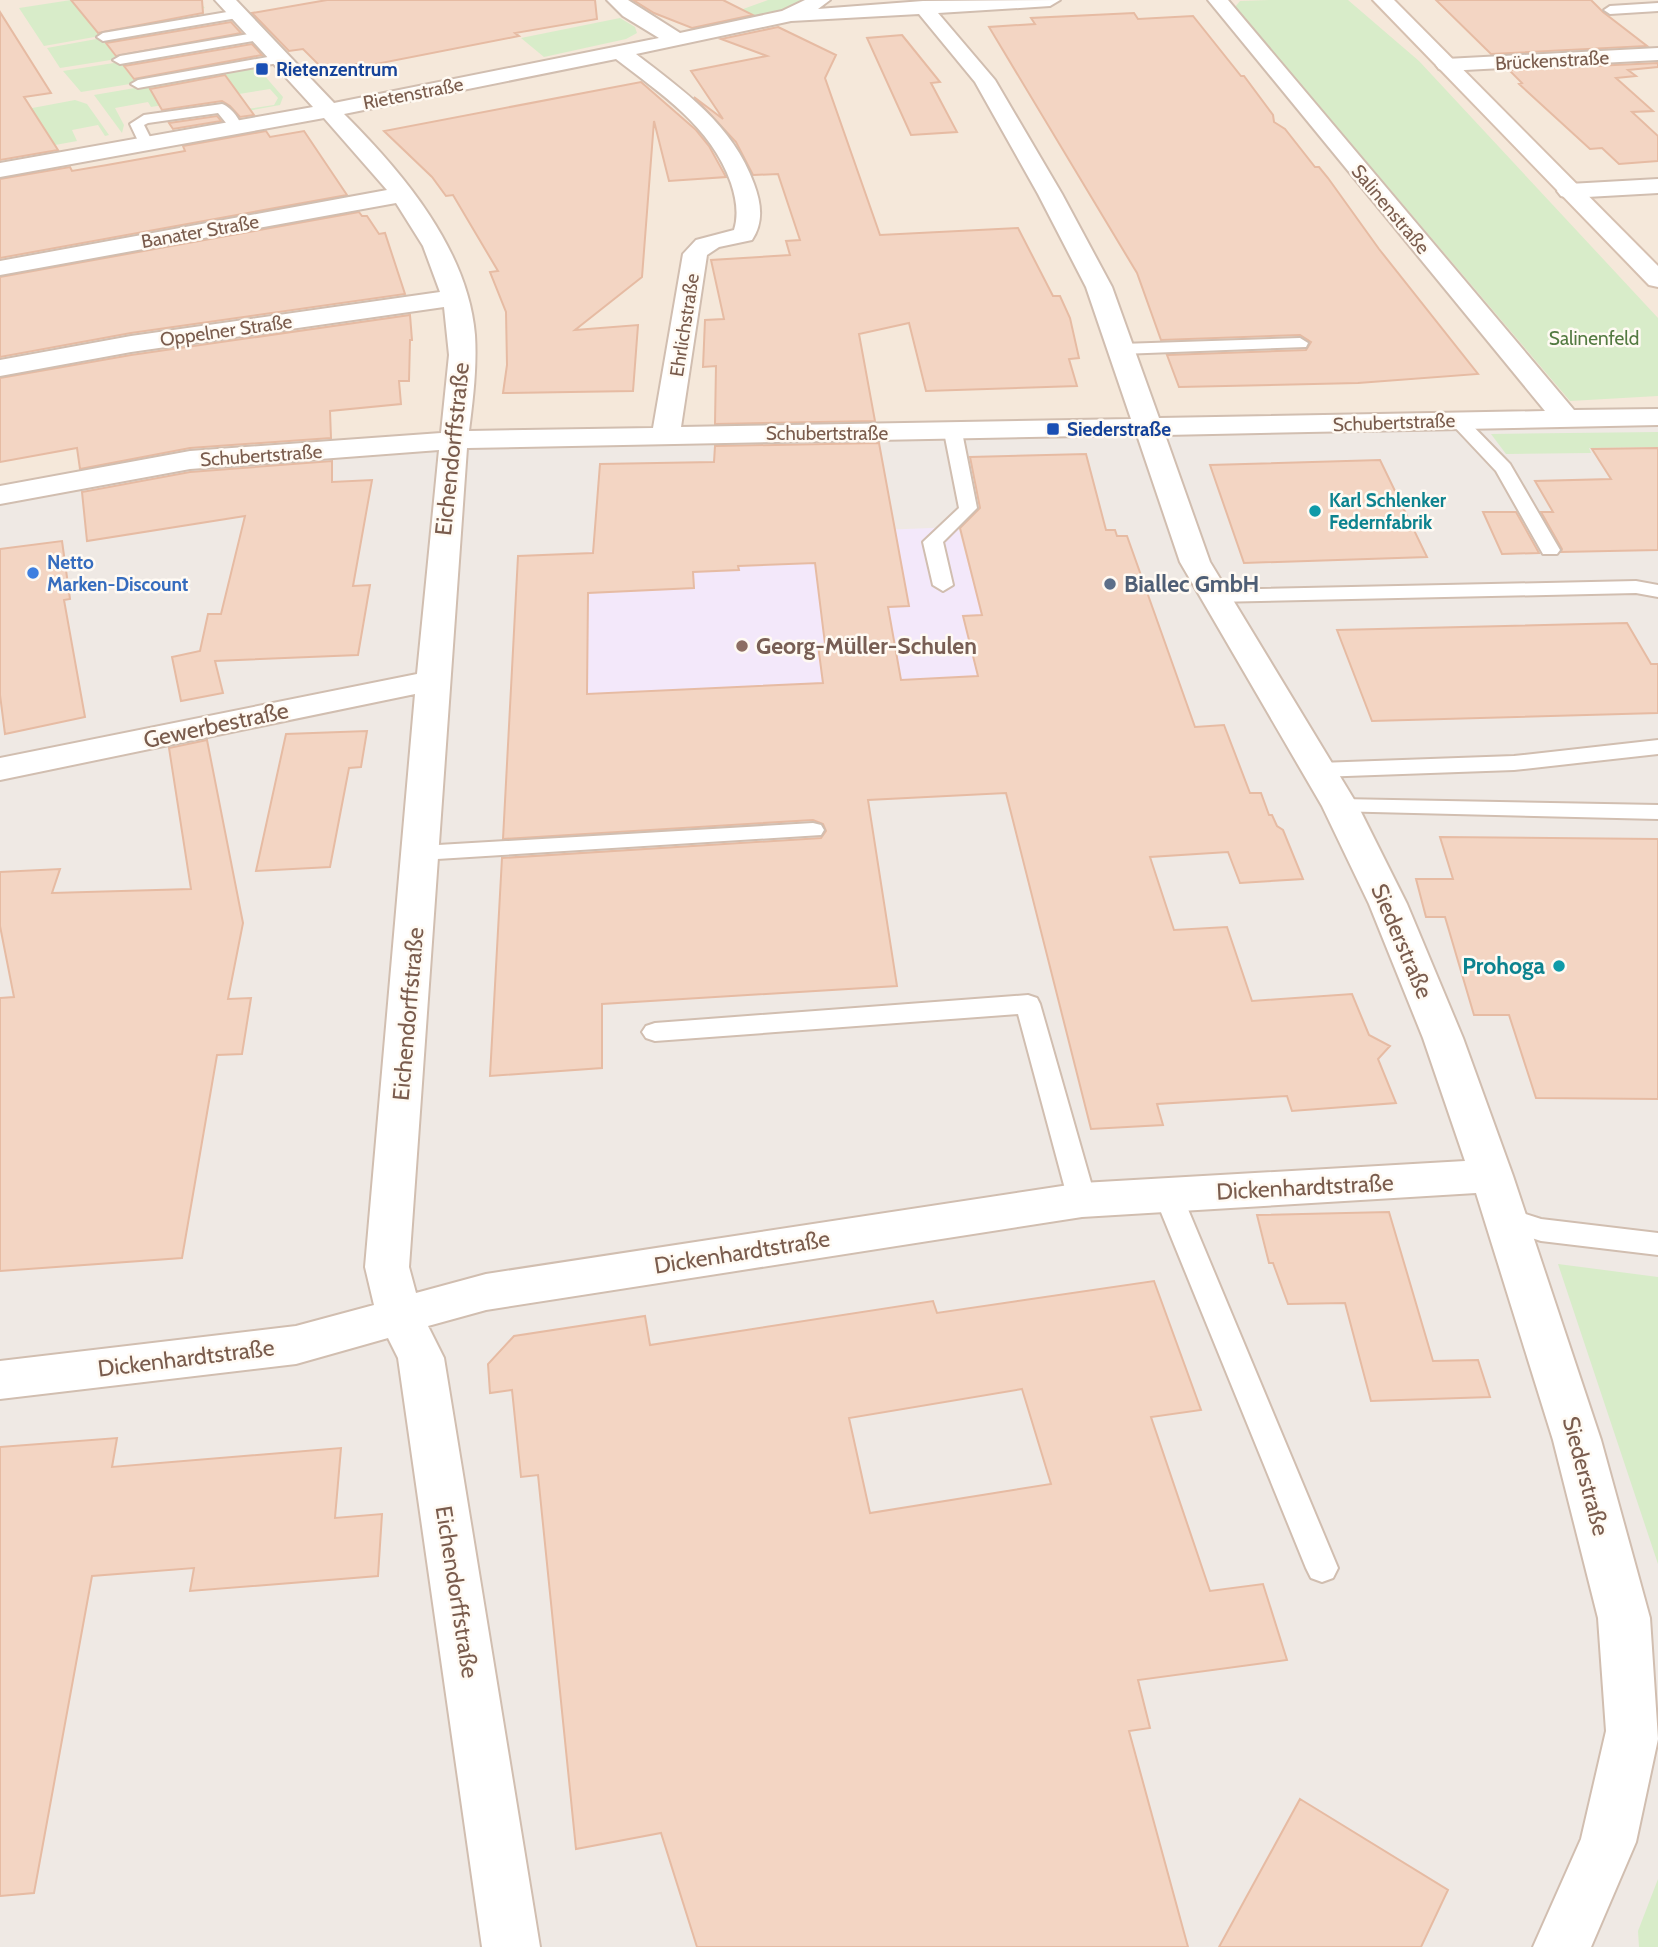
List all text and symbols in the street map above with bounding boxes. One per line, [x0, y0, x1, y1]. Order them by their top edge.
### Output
street label: Brückenstraße [1494, 46, 1610, 75]
place label: Rietenzentrum [276, 58, 398, 81]
marker: Rietenzentrum [254, 61, 270, 77]
street label: Rietenstraße [361, 72, 465, 114]
street label: Salinenstraße [1347, 160, 1435, 259]
street label: Banater Straße [139, 210, 261, 253]
street label: Ehrlichstraße [665, 272, 704, 378]
street label: Oppelner Straße [158, 310, 294, 351]
park label: Salinenfeld [1549, 327, 1639, 350]
street label: Eichendorffstraße [429, 361, 475, 537]
street label: Schubertstraße [1332, 409, 1456, 436]
place label: Siederstraße [1067, 418, 1171, 441]
marker: Siederstraße [1045, 421, 1061, 437]
street label: Schubertstraße [766, 422, 889, 445]
street label: Schubertstraße [199, 440, 323, 471]
place label: Karl Schlenker Federnfabrik [1329, 489, 1447, 534]
marker: Karl Schlenker Federnfabrik [1307, 503, 1323, 519]
place label: Netto Marken-Discount [47, 551, 189, 596]
marker: Netto Marken-Discount [25, 565, 41, 581]
place label: Biallec GmbH [1124, 570, 1259, 598]
marker: Biallec GmbH [1102, 576, 1118, 592]
place label: Georg-Müller-Schulen [756, 632, 977, 660]
marker: Georg-Müller-Schulen [734, 638, 750, 654]
street label: Gewerbestraße [141, 696, 291, 754]
street label: Siederstraße [1365, 879, 1439, 1003]
street label: Eichendorffstraße [386, 926, 430, 1102]
place label: Prohoga [1462, 952, 1546, 980]
marker: Prohoga [1551, 958, 1567, 974]
street label: Dickenhardtstraße [1216, 1168, 1395, 1206]
street label: Dickenhardtstraße [652, 1224, 832, 1280]
street label: Dickenhardtstraße [96, 1333, 276, 1383]
street label: Siederstraße [1557, 1413, 1615, 1539]
street label: Eichendorffstraße [430, 1504, 484, 1680]

